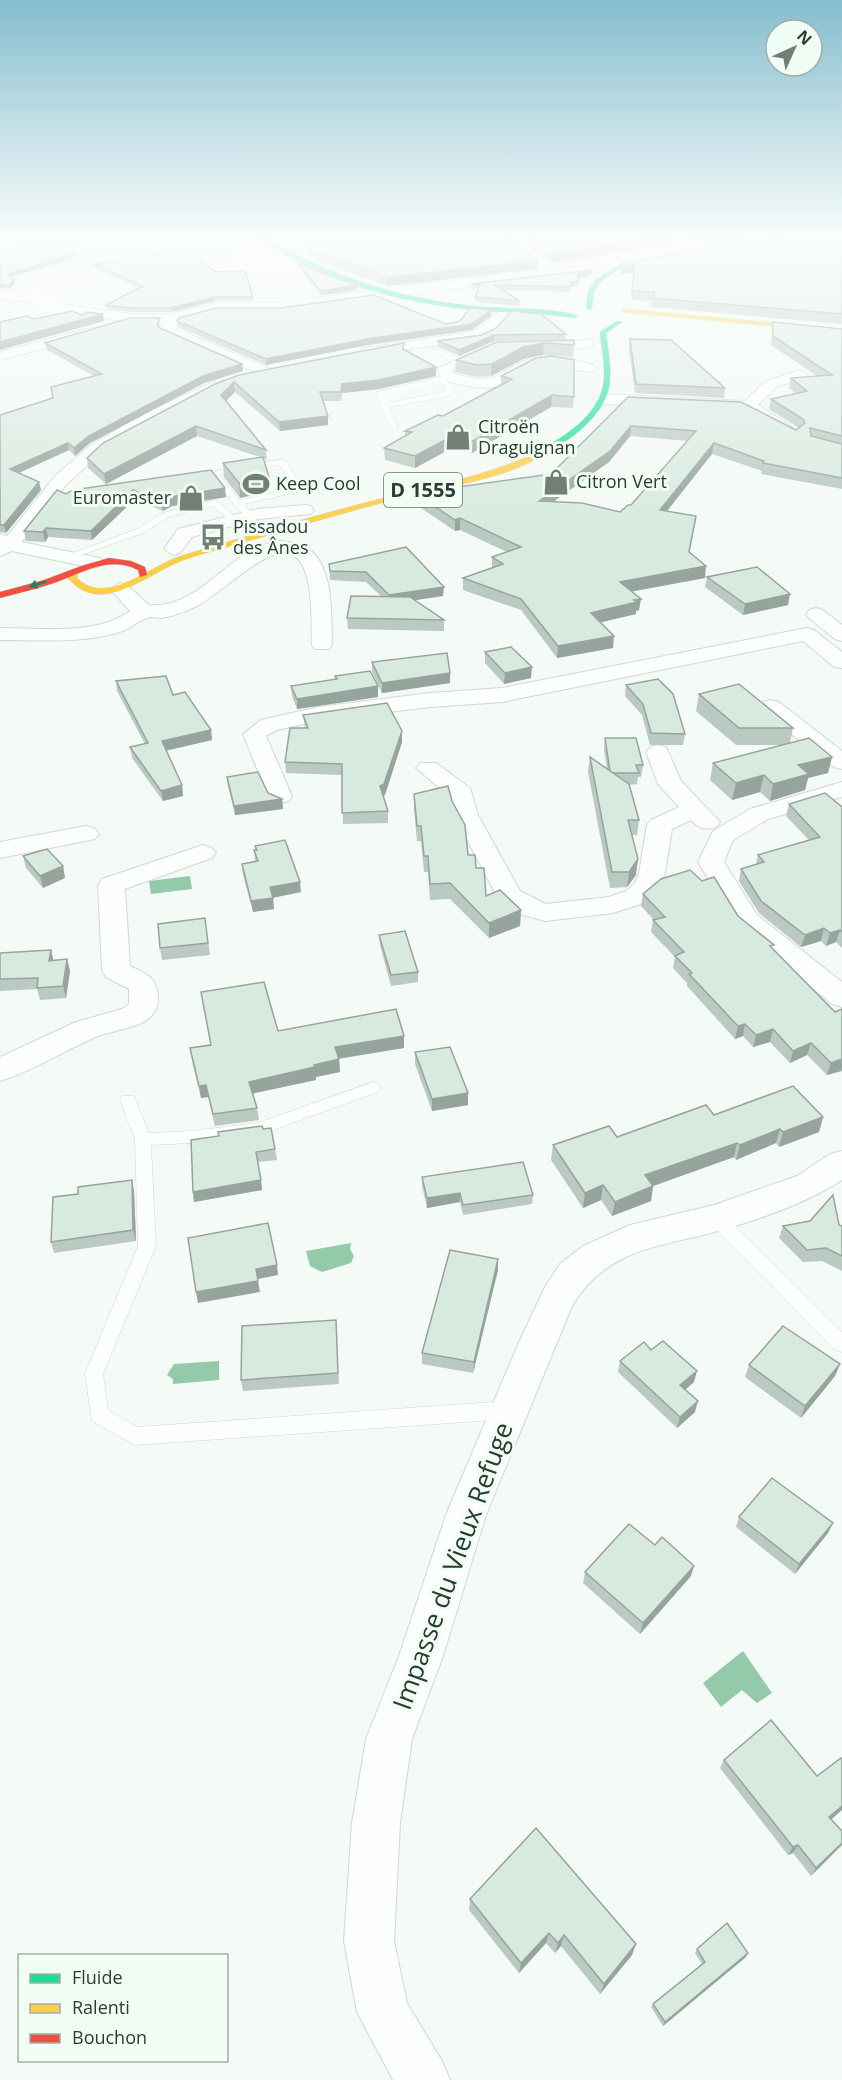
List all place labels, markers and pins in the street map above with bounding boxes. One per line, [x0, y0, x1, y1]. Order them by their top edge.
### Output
place label: Citroën Draguignan [478, 414, 576, 459]
shop icon: Citroën Draguignan [443, 422, 473, 452]
shop icon: Citron Vert [541, 467, 571, 497]
sports icon: Keep Cool [241, 469, 271, 499]
place label: Citron Vert [576, 469, 667, 493]
place label: Keep Cool [276, 471, 360, 495]
shop icon: Euromaster [176, 483, 206, 513]
place label: Euromaster [73, 485, 172, 509]
place label: Pissadou des Ânes [233, 514, 308, 559]
bus stop icon: Pissadou des Ânes [198, 522, 228, 552]

